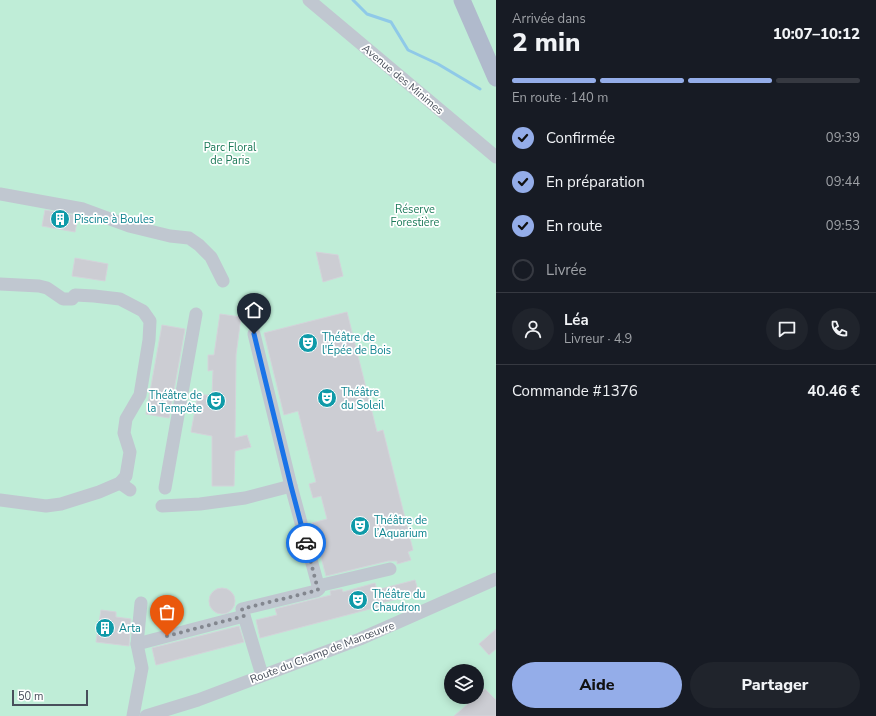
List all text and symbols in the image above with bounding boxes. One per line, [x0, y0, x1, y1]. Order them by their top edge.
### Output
text: Arrivée dans [512, 10, 586, 28]
text: 10:07–10:12 [773, 24, 860, 44]
text: 2 min [512, 25, 580, 60]
street label: Avenue des Minimes [359, 41, 447, 118]
text: En route · 140 m [512, 89, 608, 107]
icon: check [512, 127, 534, 149]
text: Confirmée [546, 128, 615, 148]
text: 09:39 [826, 129, 860, 147]
park label: Parc Floral de Paris [204, 140, 257, 168]
icon: check [512, 171, 534, 193]
text: En préparation [546, 172, 645, 192]
text: 09:44 [826, 173, 860, 191]
park label: Réserve Forestière [391, 202, 440, 230]
building icon: Piscine à Boules [49, 208, 71, 230]
place label: Piscine à Boules [74, 212, 154, 227]
icon: check [512, 215, 534, 237]
text: En route [546, 216, 602, 236]
text: 09:53 [826, 217, 860, 235]
text: Livrée [546, 260, 587, 280]
pin [237, 293, 271, 334]
icon: home [243, 299, 265, 321]
button: person [512, 308, 554, 350]
button: chat [766, 308, 808, 350]
button: phone [818, 308, 860, 350]
text: Léa [564, 310, 589, 330]
place label: Théâtre de l'Épée de Bois [322, 330, 391, 358]
text: Livreur · 4.9 [564, 330, 632, 348]
theatre icon: Théâtre de l'Épée de Bois [297, 332, 319, 354]
text: Commande #1376 [512, 381, 638, 401]
text: 40.46 € [807, 381, 860, 401]
place label: Théâtre du Soleil [341, 385, 385, 413]
theatre icon: Théâtre du Soleil [316, 387, 338, 409]
place label: Théâtre de la Tempête [147, 388, 202, 416]
theatre icon: Théâtre de la Tempête [205, 390, 227, 412]
place label: Théâtre de l’Aquarium [374, 513, 427, 541]
theatre icon: Théâtre de l’Aquarium [349, 515, 371, 537]
courier [286, 523, 326, 563]
icon: car [295, 532, 317, 554]
place label: Théâtre du Chaudron [372, 587, 426, 615]
theatre icon: Théâtre du Chaudron [347, 589, 369, 611]
pin [150, 595, 184, 636]
icon: bag [156, 601, 178, 623]
building icon: Arta [94, 617, 116, 639]
street label: Route du Champ de Manœuvre [248, 618, 397, 687]
place label: Arta [119, 621, 141, 636]
button: Aide [512, 662, 682, 708]
button: Partager [690, 662, 860, 708]
map controls [444, 664, 484, 704]
button: layers [444, 664, 484, 704]
scale bar [12, 688, 88, 707]
text: 50 m [18, 689, 43, 704]

